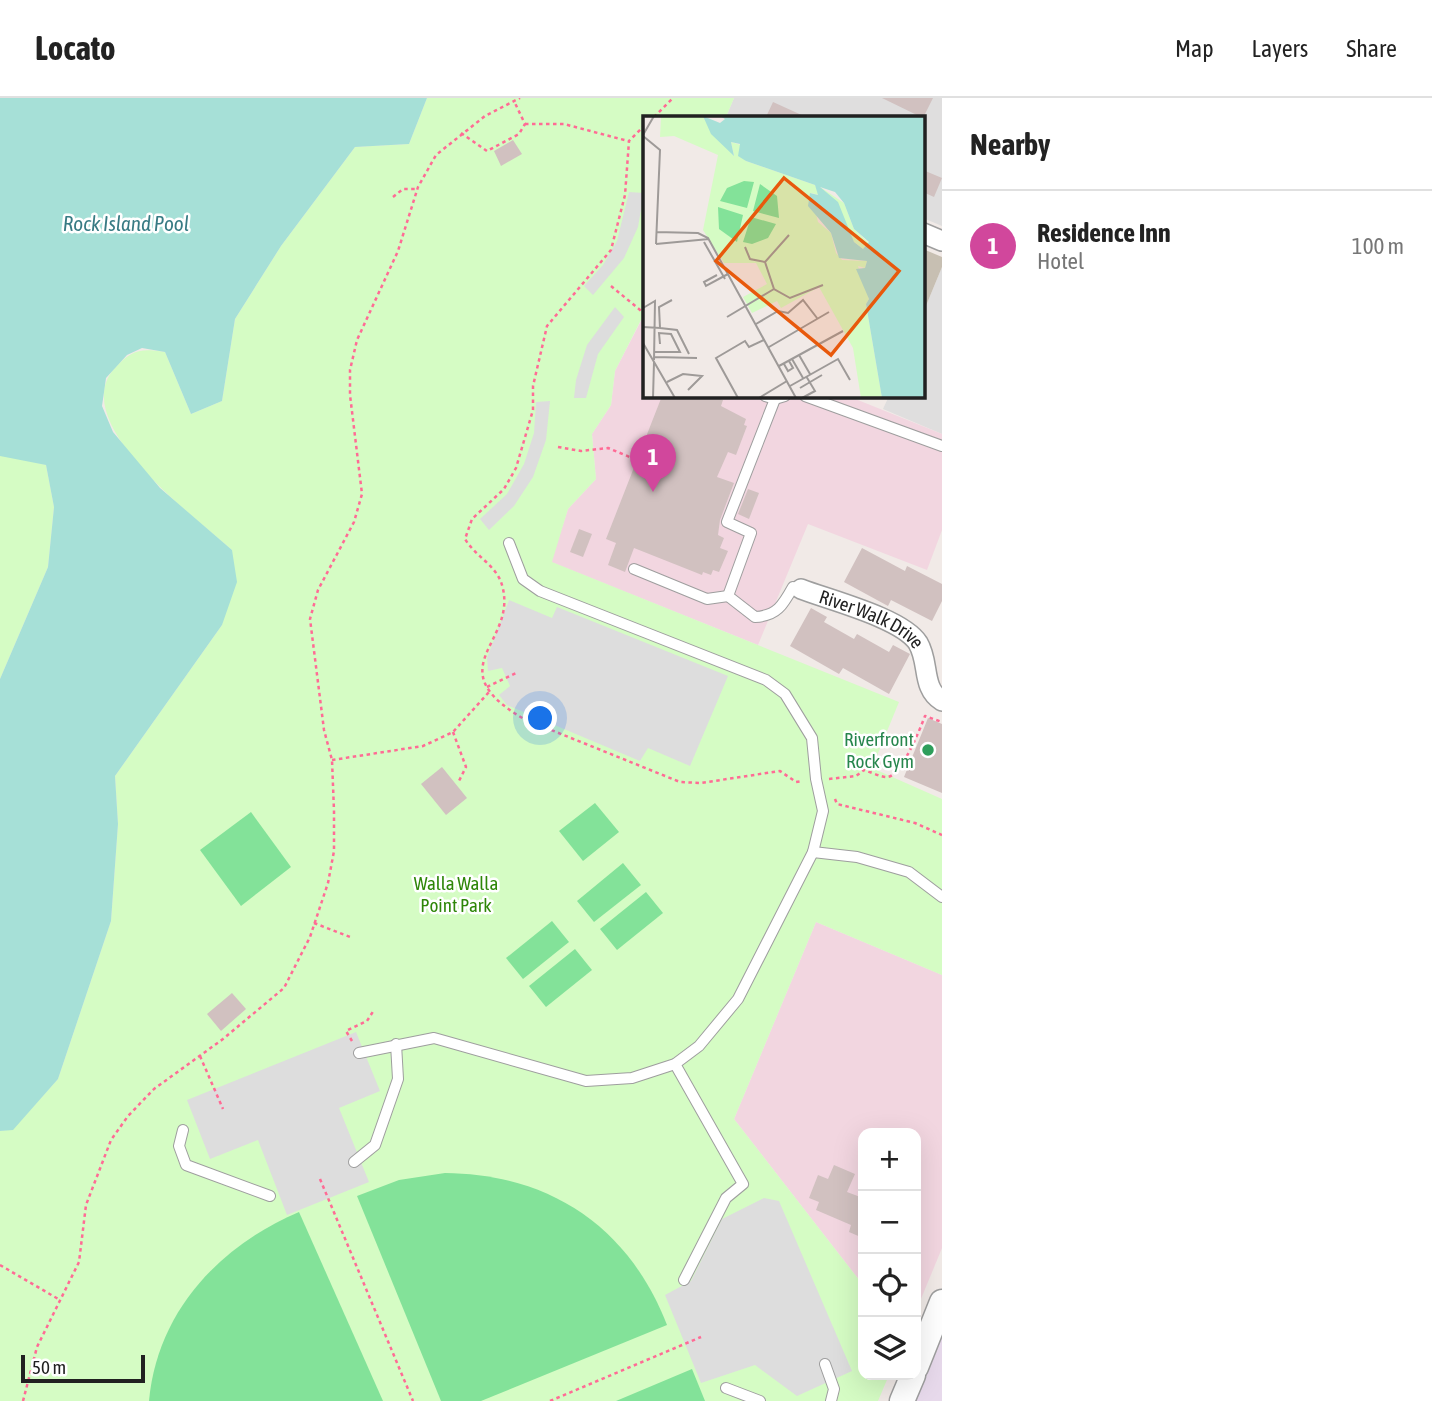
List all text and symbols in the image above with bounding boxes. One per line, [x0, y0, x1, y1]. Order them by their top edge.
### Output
text: Locato [35, 29, 116, 67]
text: Map [1175, 35, 1214, 62]
text: Layers [1252, 35, 1308, 62]
text: Share [1346, 35, 1397, 62]
inset map [643, 116, 925, 397]
text: Nearby [970, 127, 1050, 161]
water label: Rock Island Pool [63, 211, 189, 235]
text: Residence Inn [1037, 218, 1171, 248]
text: 1 [988, 233, 998, 259]
text: 100 m [1352, 233, 1404, 259]
text: Hotel [1037, 248, 1084, 274]
pin: 1 [630, 434, 676, 492]
street label: River Walk Drive [817, 585, 929, 652]
your location [523, 701, 557, 735]
place label: Riverfront Rock Gym [844, 728, 914, 772]
marker: Riverfront Rock Gym [920, 742, 936, 758]
park label: Walla Walla Point Park [414, 872, 498, 916]
map controls [858, 1128, 921, 1380]
button: + [858, 1128, 921, 1191]
button: − [858, 1191, 921, 1254]
button: locate [858, 1254, 921, 1317]
button: layers [858, 1317, 921, 1380]
scale bar [21, 1352, 145, 1384]
text: 50 m [32, 1356, 66, 1378]

